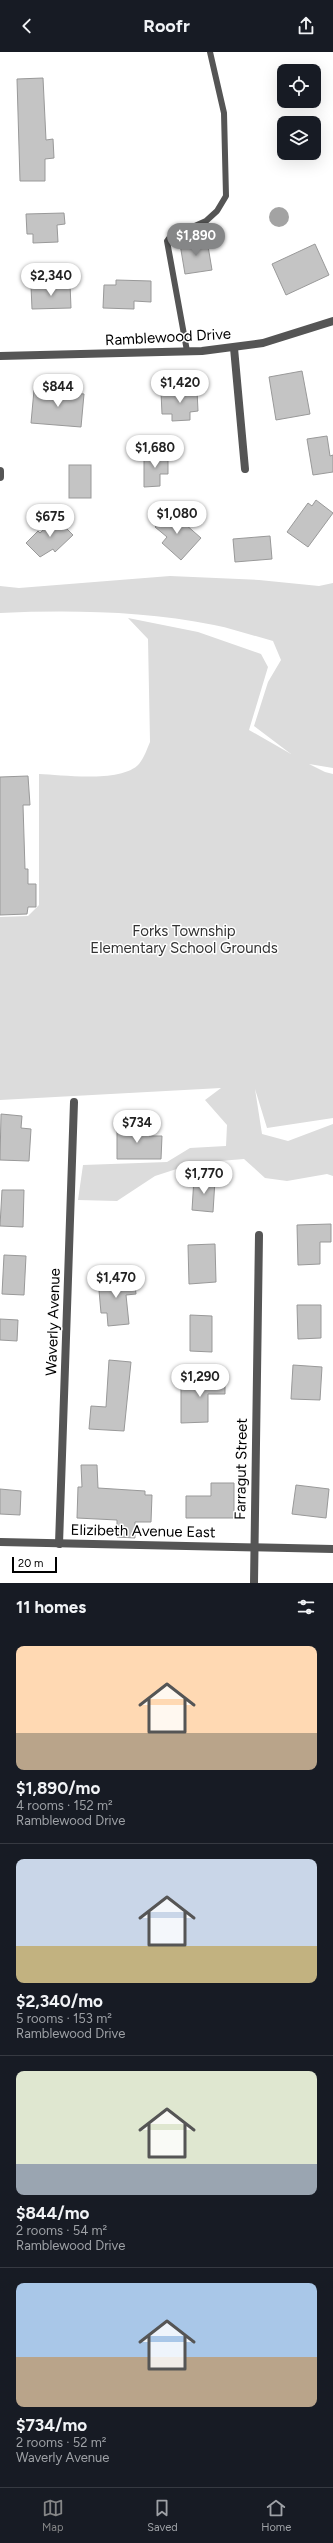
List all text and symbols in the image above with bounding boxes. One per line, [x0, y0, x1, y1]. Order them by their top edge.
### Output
icon: back [16, 15, 38, 37]
text: Roofr [143, 15, 190, 37]
icon: share [295, 15, 317, 37]
map controls [277, 64, 321, 160]
button: locate [277, 64, 321, 108]
button: layers [277, 116, 321, 160]
pin: $1,890 [163, 223, 229, 257]
text: $1,890 [176, 228, 216, 243]
pin: $2,340 [18, 263, 84, 297]
text: $2,340 [30, 268, 72, 283]
street label: Ramblewood Drive [105, 325, 231, 349]
pin: $1,420 [147, 370, 213, 404]
pin: $844 [34, 374, 82, 408]
text: $1,420 [160, 375, 200, 390]
text: $844 [42, 379, 74, 394]
pin: $1,680 [122, 435, 188, 469]
text: $1,680 [135, 440, 175, 455]
pin: $1,080 [144, 501, 210, 535]
pin: $675 [26, 504, 74, 538]
text: $1,080 [157, 506, 197, 521]
text: $675 [35, 509, 65, 524]
park label: Forks Township Elementary School Grounds [90, 922, 278, 957]
pin: $734 [113, 1110, 161, 1144]
text: $734 [122, 1115, 152, 1130]
pin: $1,770 [171, 1161, 237, 1195]
text: $1,770 [185, 1166, 223, 1181]
pin: $1,470 [83, 1265, 149, 1299]
street label: Waverly Avenue [42, 1268, 64, 1376]
text: $1,470 [96, 1270, 136, 1285]
pin: $1,290 [167, 1364, 233, 1398]
text: $1,290 [180, 1369, 220, 1384]
street label: Farragut Street [231, 1418, 251, 1520]
street label: Elizibeth Avenue East [70, 1521, 216, 1541]
scale bar [12, 1555, 57, 1574]
text: 20 m [18, 1557, 43, 1570]
icon: filters [295, 1596, 317, 1618]
text: 11 homes [16, 1597, 86, 1617]
icon: home [131, 1672, 203, 1744]
text: $1,890/mo [16, 1778, 100, 1798]
text: 4 rooms · 152 m² [16, 1798, 113, 1813]
text: Ramblewood Drive [16, 1813, 125, 1828]
icon: home [131, 1885, 203, 1957]
text: $2,340/mo [16, 1991, 103, 2011]
text: 5 rooms · 153 m² [16, 2011, 112, 2026]
text: Ramblewood Drive [16, 2026, 125, 2041]
icon: home [131, 2097, 203, 2169]
text: $844/mo [16, 2203, 89, 2223]
text: 2 rooms · 54 m² [16, 2223, 107, 2238]
text: Ramblewood Drive [16, 2238, 125, 2253]
icon: home [131, 2309, 203, 2381]
text: $734/mo [16, 2415, 87, 2435]
text: 2 rooms · 52 m² [16, 2435, 107, 2450]
text: Waverly Avenue [16, 2450, 109, 2465]
tab: Map [42, 2497, 64, 2534]
tab: Saved [147, 2497, 178, 2534]
tab: Home [261, 2497, 291, 2534]

